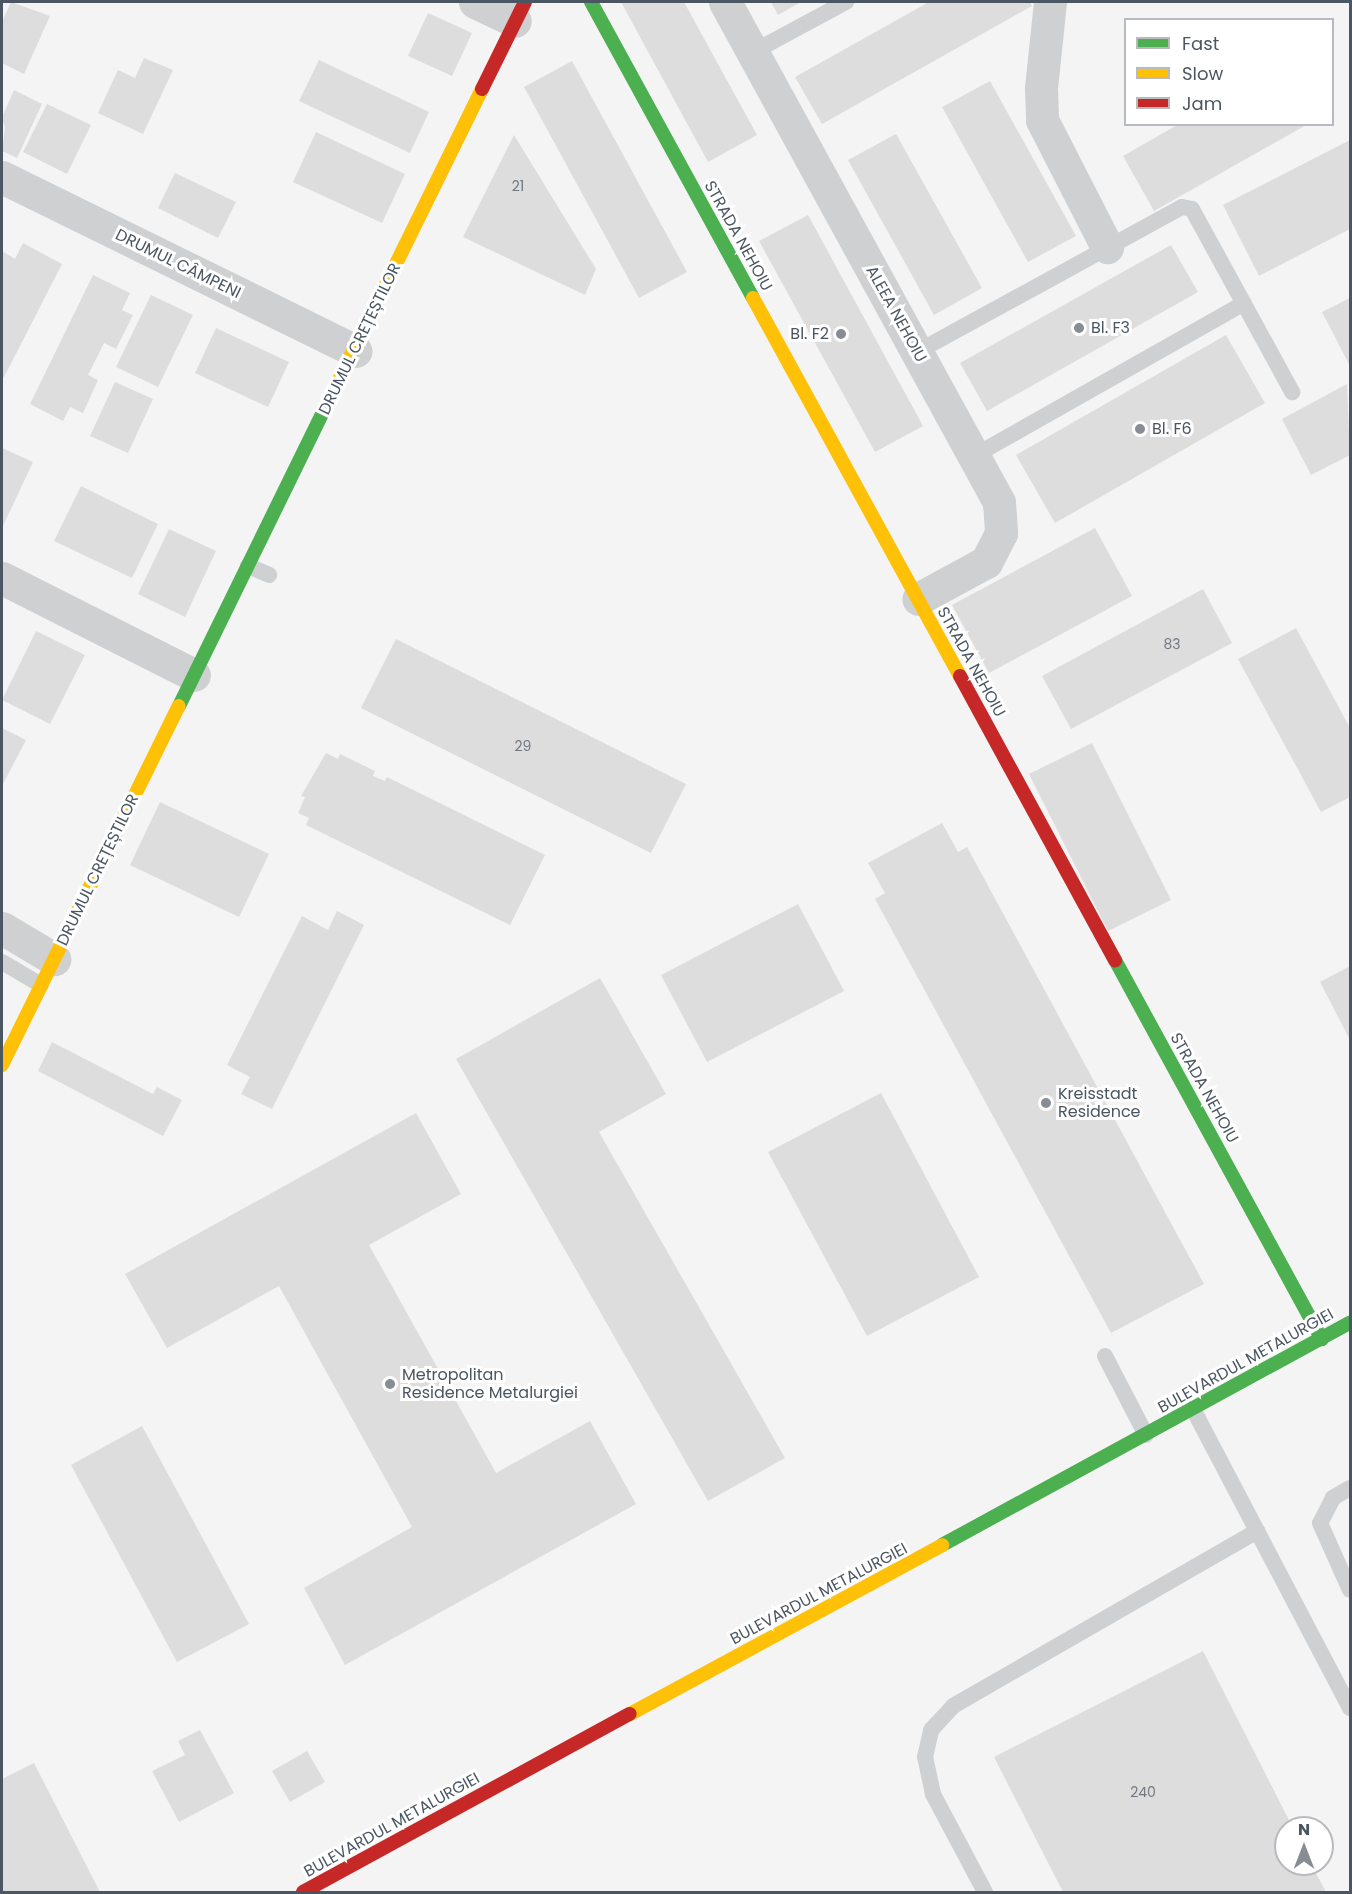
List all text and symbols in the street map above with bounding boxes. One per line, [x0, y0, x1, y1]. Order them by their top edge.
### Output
legend [1124, 18, 1334, 126]
text: Fast [1182, 31, 1219, 56]
text: Slow [1182, 61, 1223, 86]
text: Jam [1182, 91, 1222, 116]
house number: 21 [512, 178, 524, 194]
street label: STRADA NEHOIU [700, 178, 776, 294]
street label: DRUMUL CÂMPENI [112, 225, 244, 303]
street label: DRUMUL CREȚEȘTILOR [315, 260, 405, 418]
street label: ALEEA NEHOIU [862, 263, 930, 365]
place label: Bl. F3 [1091, 318, 1130, 338]
marker: Bl. F3 [1072, 321, 1086, 335]
place label: Bl. F2 [790, 324, 829, 344]
marker: Bl. F2 [834, 327, 848, 341]
place label: Bl. F6 [1152, 419, 1192, 439]
marker: Bl. F6 [1133, 422, 1147, 436]
street label: STRADA NEHOIU [933, 604, 1009, 720]
house number: 83 [1163, 636, 1181, 652]
house number: 29 [515, 738, 531, 754]
street label: DRUMUL CREȚEȘTILOR [53, 791, 143, 949]
street label: STRADA NEHOIU [1166, 1030, 1242, 1146]
place label: Kreisstadt Residence [1058, 1084, 1141, 1122]
marker: Kreisstadt Residence [1039, 1096, 1053, 1110]
street label: BULEVARDUL METALURGIEI [1155, 1305, 1337, 1417]
place label: Metropolitan Residence Metalurgiei [402, 1365, 578, 1403]
marker: Metropolitan Residence Metalurgiei [383, 1377, 397, 1391]
street label: BULEVARDUL METALURGIEI [727, 1539, 911, 1649]
street label: BULEVARDUL METALURGIEI [301, 1769, 483, 1881]
house number: 240 [1130, 1784, 1156, 1800]
north arrow [1274, 1816, 1334, 1876]
text: N [1298, 1818, 1310, 1841]

